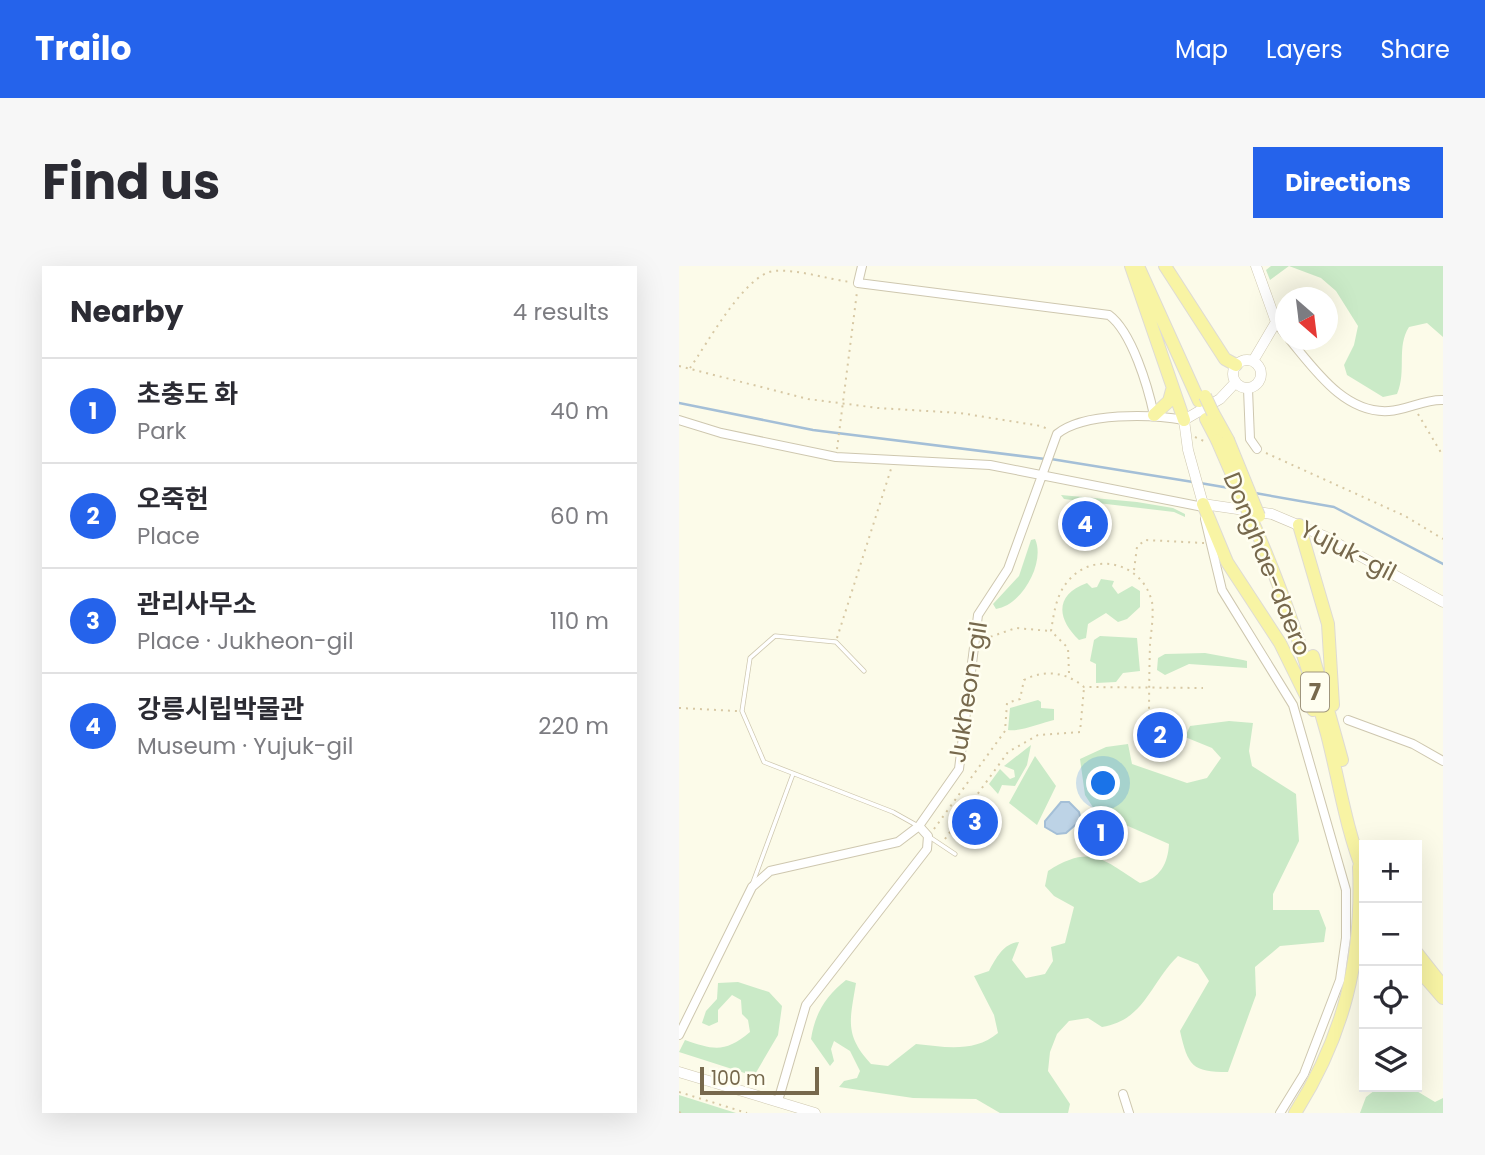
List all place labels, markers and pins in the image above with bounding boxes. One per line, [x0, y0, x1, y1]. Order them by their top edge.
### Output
pin: 4 [1062, 498, 1108, 550]
pin: 2 [1137, 709, 1183, 761]
pin: 3 [952, 796, 998, 848]
pin: 1 [1078, 807, 1124, 859]

